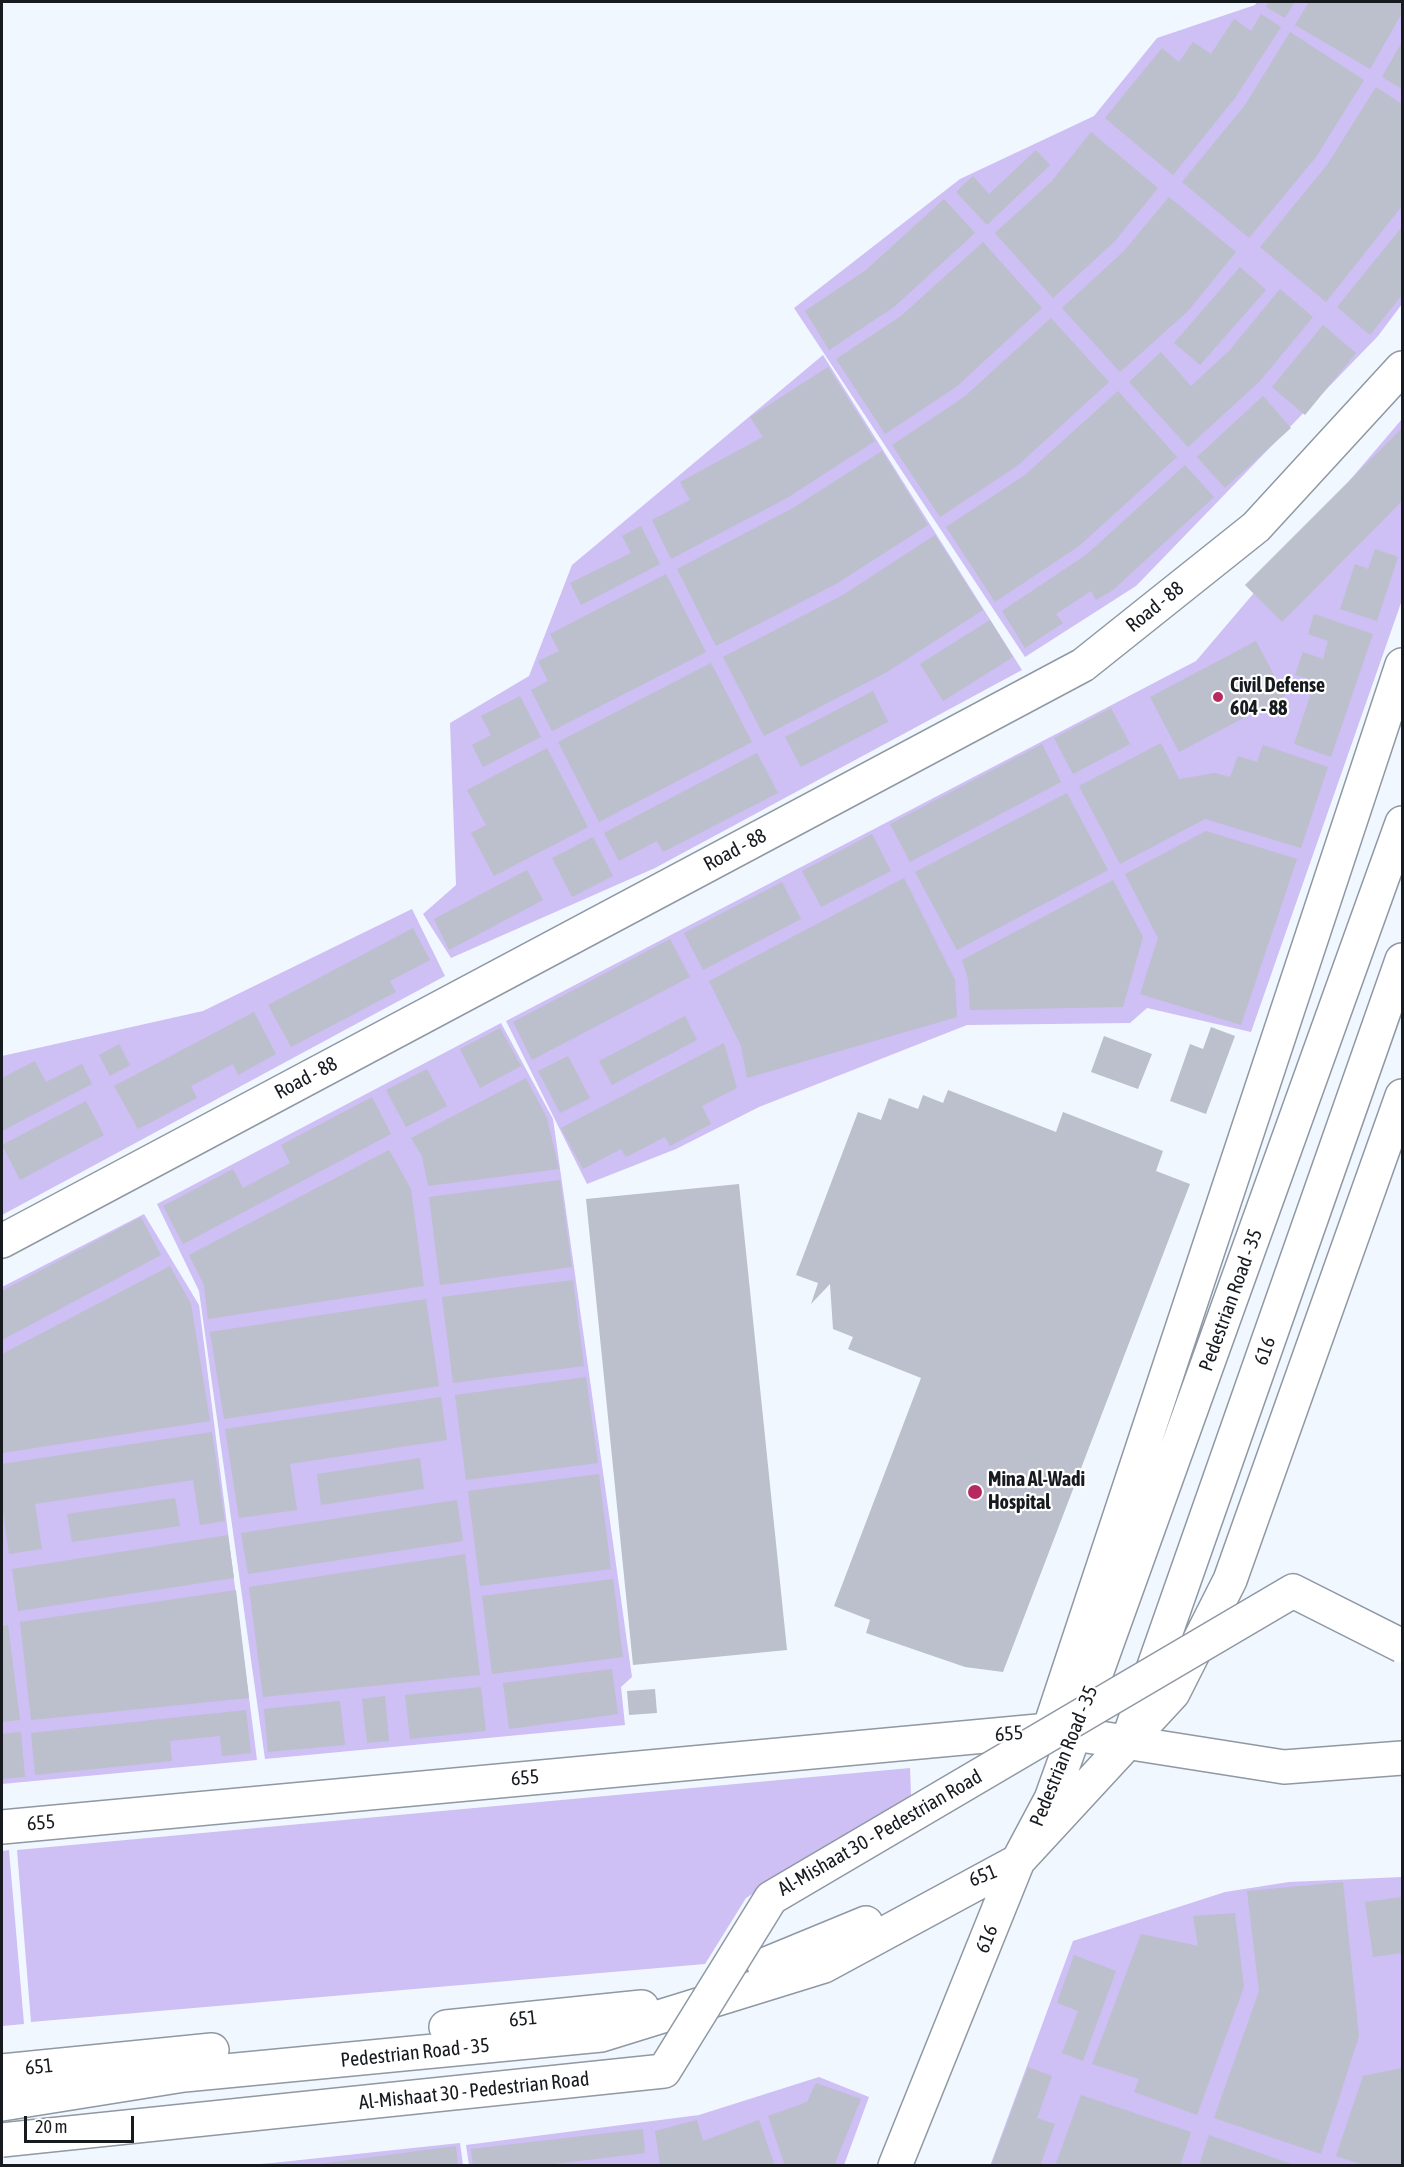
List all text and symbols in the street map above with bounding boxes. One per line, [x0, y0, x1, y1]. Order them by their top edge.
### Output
street label: Road - 88 [1121, 576, 1189, 638]
place label: Civil Defense 604 - 88 [1230, 674, 1325, 721]
marker: Civil Defense 604 - 88 [1211, 690, 1225, 704]
street label: Road - 88 [700, 824, 770, 876]
street label: Road - 88 [271, 1052, 341, 1104]
street label: Pedestrian Road - 35 [1194, 1226, 1268, 1374]
street label: 616 [1249, 1334, 1281, 1368]
place label: Mina Al-Wadi Hospital [988, 1468, 1085, 1515]
marker: Mina Al-Wadi Hospital [966, 1483, 984, 1501]
street label: Pedestrian Road - 35 [1025, 1682, 1103, 1830]
street label: 655 [994, 1721, 1024, 1747]
street label: 655 [510, 1765, 540, 1791]
street label: Al-Mishaat 30 - Pedestrian Road [774, 1765, 986, 1901]
street label: 655 [26, 1810, 56, 1836]
street label: 651 [965, 1860, 1001, 1892]
street label: 616 [971, 1921, 1003, 1957]
street label: 651 [508, 2006, 538, 2032]
street label: Pedestrian Road - 35 [339, 2033, 491, 2073]
street label: 651 [24, 2054, 54, 2080]
street label: Al-Mishaat 30 - Pedestrian Road [358, 2067, 590, 2115]
scale bar [27, 2104, 136, 2142]
text: 20 m [35, 2116, 67, 2137]

